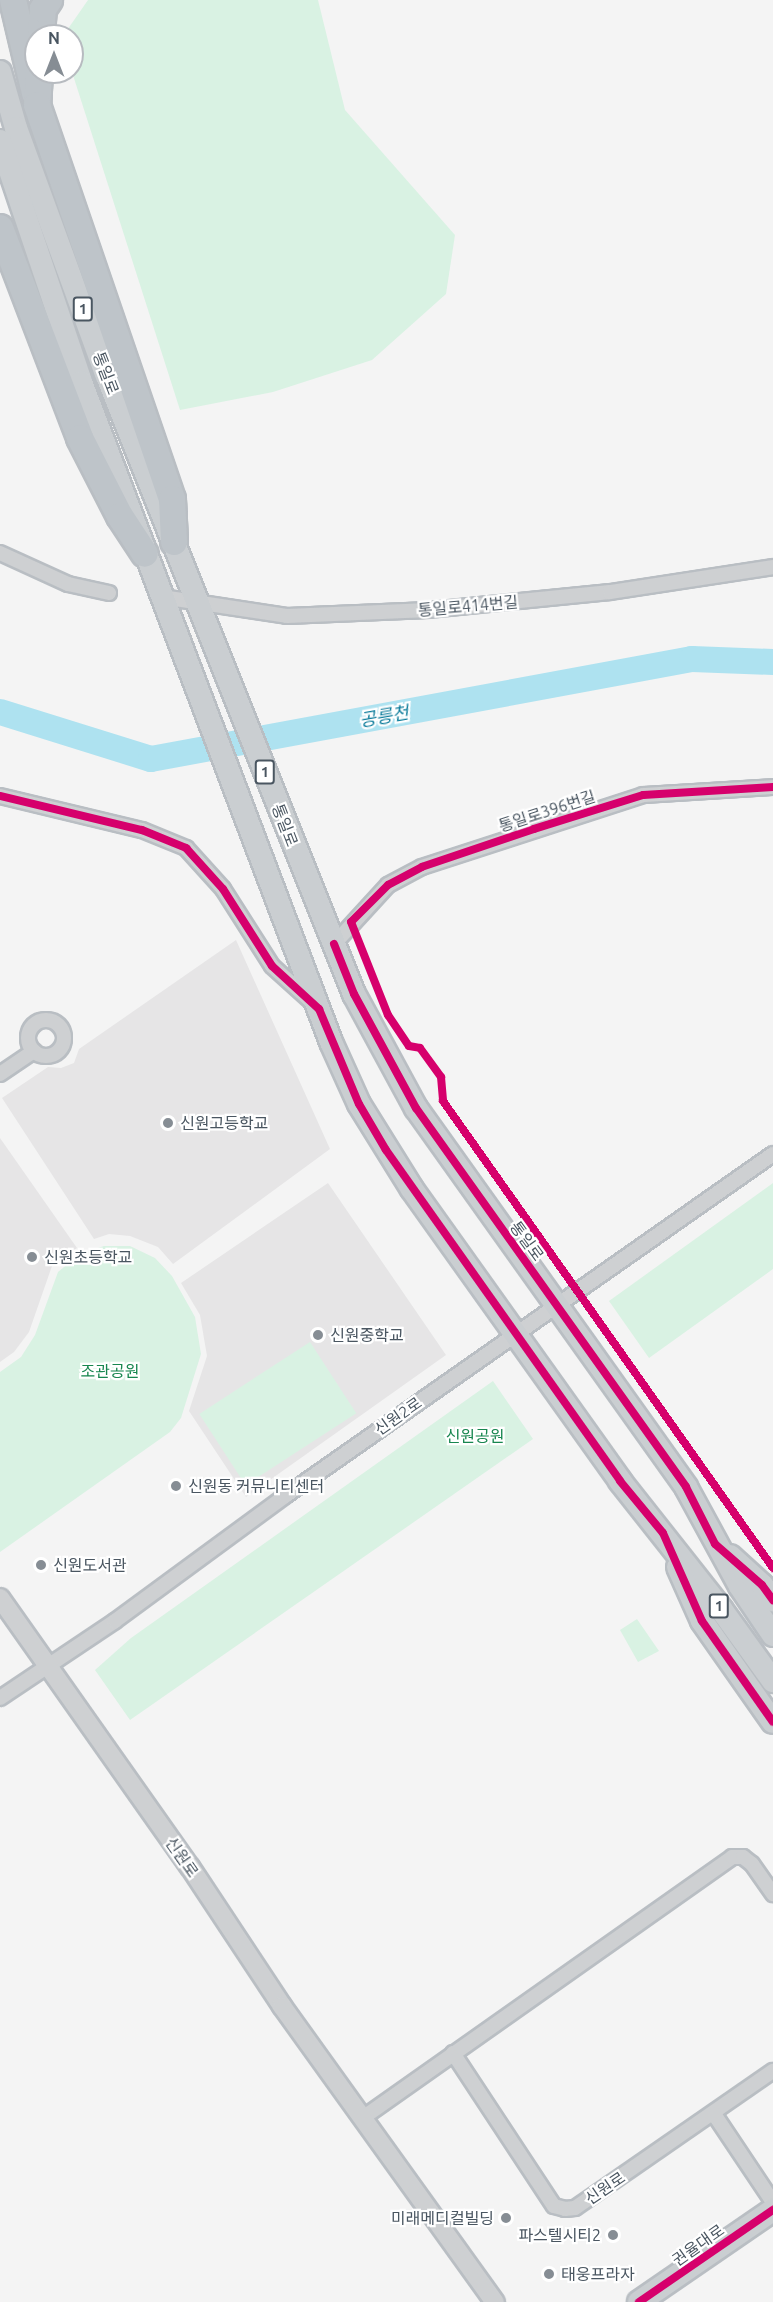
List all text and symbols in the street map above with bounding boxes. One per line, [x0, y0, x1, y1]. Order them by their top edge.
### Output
north arrow [24, 24, 84, 84]
text: N [48, 29, 60, 47]
road number: 1 [72, 297, 94, 321]
street label: 통일로 [89, 349, 123, 397]
street label: 통일로414번길 [417, 592, 519, 620]
water label: 공릉천 [358, 701, 410, 731]
road number: 1 [254, 760, 276, 784]
street label: 통일로396번길 [496, 786, 598, 836]
street label: 통일로 [268, 801, 302, 849]
place label: 신원고등학교 [180, 1113, 268, 1133]
marker: 신원고등학교 [161, 1116, 175, 1130]
street label: 통일로 [506, 1217, 548, 1265]
place label: 신원초등학교 [44, 1247, 132, 1267]
marker: 신원초등학교 [25, 1250, 39, 1264]
place label: 신원중학교 [330, 1325, 404, 1345]
marker: 신원중학교 [311, 1328, 325, 1342]
park label: 조관공원 [81, 1361, 139, 1381]
street label: 신원2로 [371, 1393, 425, 1439]
park label: 신원공원 [446, 1426, 504, 1446]
place label: 신원동 커뮤니티센터 [188, 1476, 324, 1496]
marker: 신원동 커뮤니티센터 [169, 1479, 183, 1493]
place label: 신원도서관 [53, 1555, 127, 1575]
marker: 신원도서관 [34, 1558, 48, 1572]
road number: 1 [708, 1594, 730, 1618]
street label: 신원로 [161, 1833, 203, 1881]
street label: 신원로 [581, 2168, 629, 2208]
place label: 미래메디컬빌딩 [391, 2208, 494, 2228]
marker: 미래메디컬빌딩 [499, 2211, 513, 2225]
street label: 권율대로 [668, 2220, 728, 2270]
place label: 파스텔시티2 [518, 2225, 601, 2245]
marker: 파스텔시티2 [606, 2228, 620, 2242]
place label: 태웅프라자 [561, 2264, 635, 2284]
marker: 태웅프라자 [542, 2267, 556, 2281]

